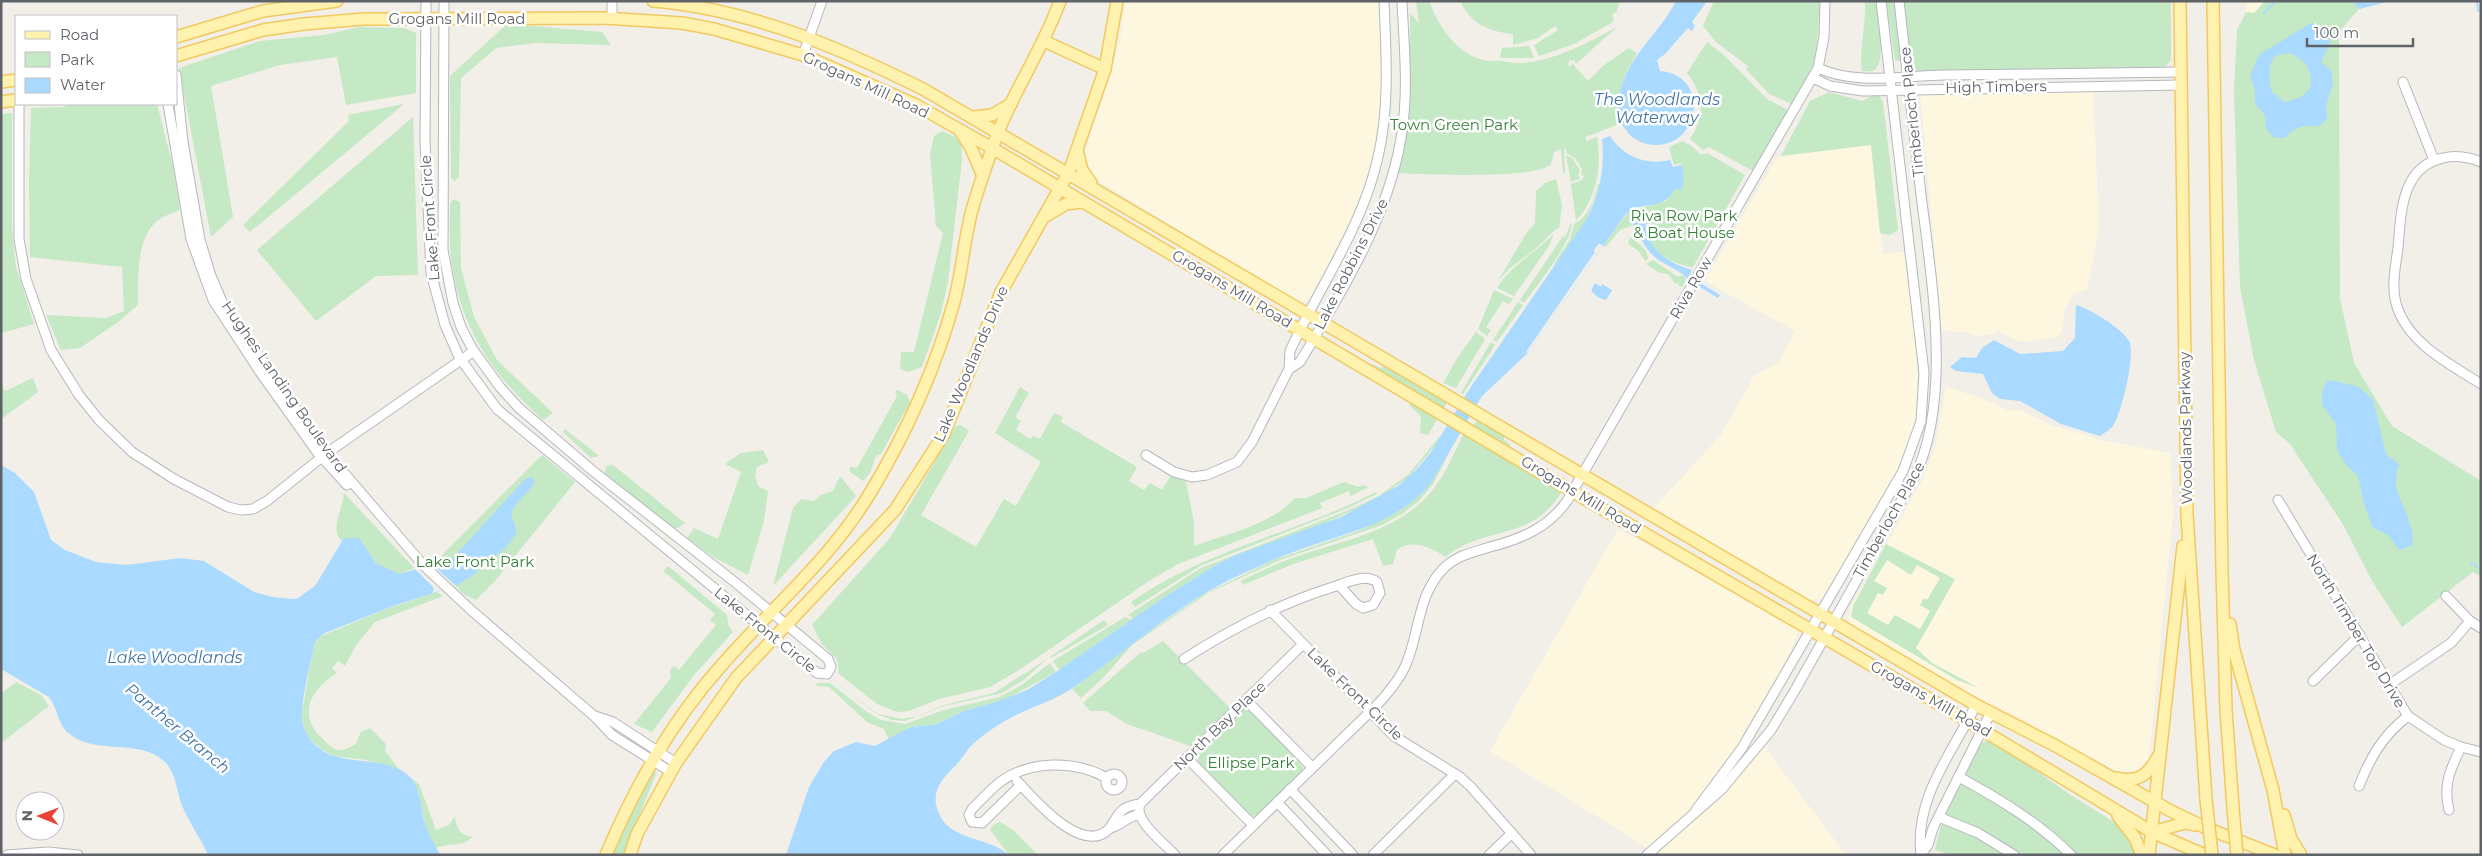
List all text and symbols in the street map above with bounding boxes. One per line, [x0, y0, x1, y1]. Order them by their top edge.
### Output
street label: Grogans Mill Road [389, 9, 525, 28]
legend [15, 15, 178, 105]
scale bar [2307, 15, 2413, 47]
text: 100 m [2314, 23, 2359, 42]
text: Road [60, 25, 99, 44]
street label: Timberloch Place [1895, 46, 1928, 178]
street label: Grogans Mill Road [800, 47, 932, 122]
text: Park [60, 50, 94, 69]
text: Water [60, 75, 106, 94]
street label: High Timbers [1945, 76, 2047, 97]
water label: The Woodlands Waterway [1594, 90, 1720, 127]
park label: Town Green Park [1390, 115, 1518, 134]
street label: Lake Front Circle [416, 155, 443, 282]
street label: Lake Robbins Drive [1309, 195, 1392, 333]
park label: Riva Row Park & Boat House [1631, 206, 1737, 242]
street label: Grogans Mill Road [1169, 245, 1296, 332]
street label: Riva Row [1665, 253, 1716, 322]
street label: Lake Woodlands Drive [929, 283, 1012, 445]
street label: Hughes Landing Boulevard [218, 297, 351, 476]
street label: Woodlands Parkway [2175, 351, 2196, 505]
street label: Grogans Mill Road [1518, 451, 1645, 538]
street label: Timberloch Place [1849, 458, 1929, 581]
street label: North Timber Top Drive [2303, 550, 2410, 711]
park label: Lake Front Park [416, 552, 534, 571]
street label: Lake Front Circle [710, 583, 820, 677]
street label: Lake Front Circle [1303, 643, 1407, 744]
water label: Lake Woodlands [107, 648, 243, 667]
street label: Grogans Mill Road [1867, 656, 1995, 741]
street label: North Bay Place [1170, 677, 1270, 774]
water label: Panther Branch [122, 679, 234, 778]
park label: Ellipse Park [1208, 753, 1294, 772]
north arrow [15, 791, 65, 841]
text: N [18, 810, 36, 822]

